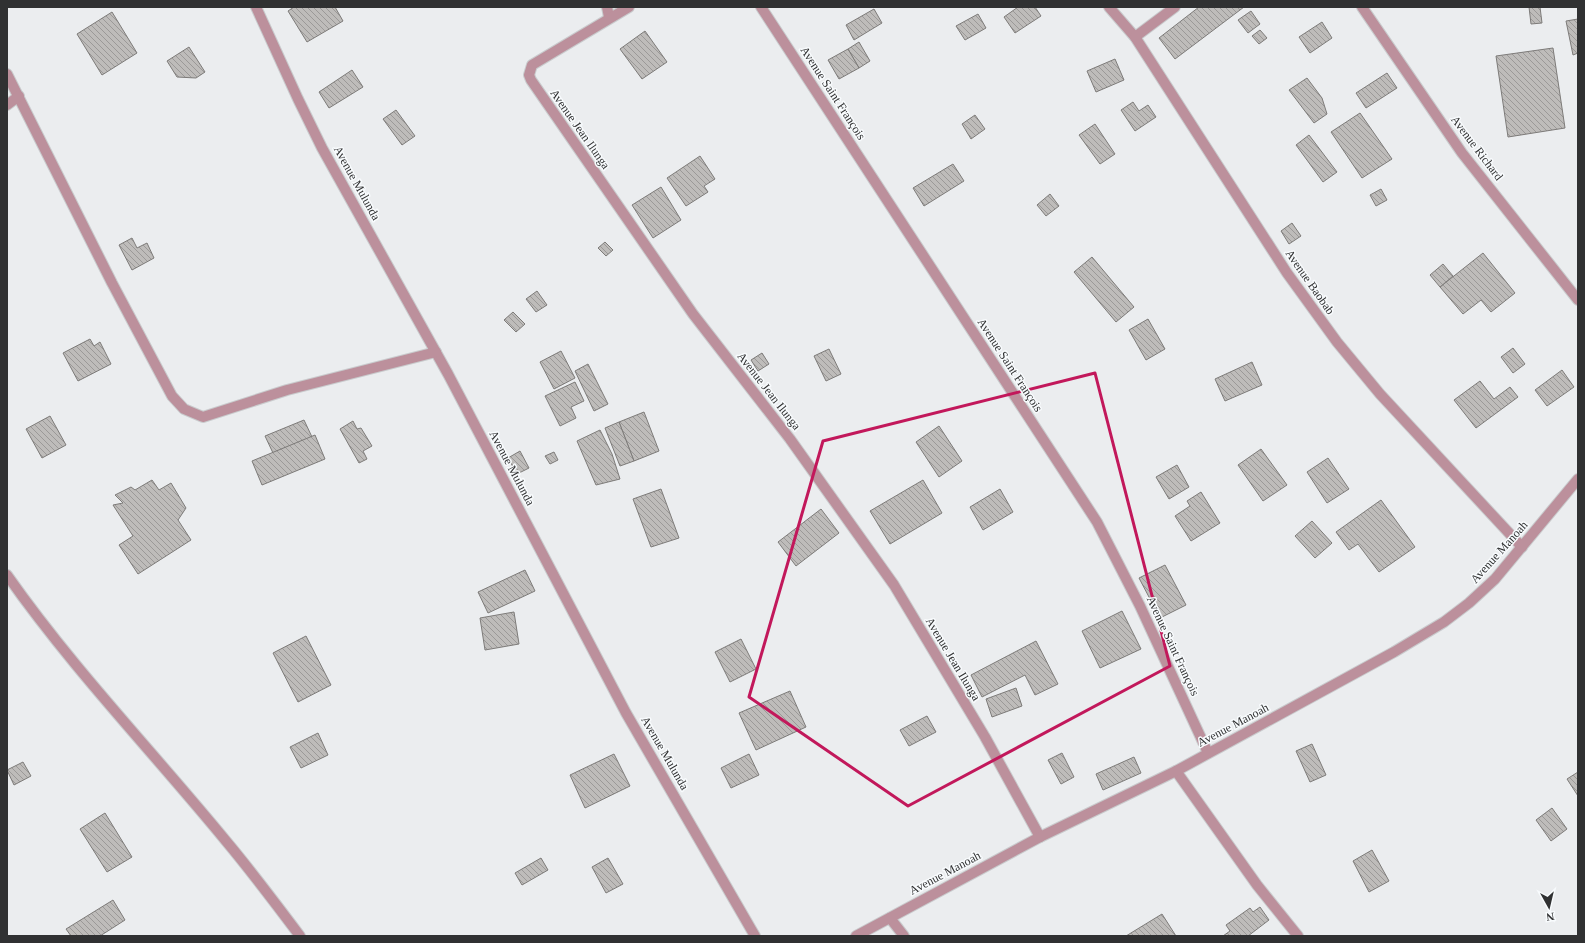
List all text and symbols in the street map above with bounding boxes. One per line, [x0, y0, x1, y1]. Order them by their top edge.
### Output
street label: Avenue Saint François [798, 44, 869, 143]
street label: Avenue Jean Ilunga [547, 86, 613, 172]
street label: Avenue Richard [1448, 113, 1506, 183]
street label: Avenue Mulunda [331, 143, 384, 223]
street label: Avenue Baobab [1282, 247, 1338, 317]
street label: Avenue Saint François [975, 316, 1046, 415]
street label: Avenue Jean Ilunga [734, 349, 804, 433]
street label: Avenue Mulunda [486, 428, 538, 508]
street label: Avenue Manoah [1467, 518, 1531, 586]
street label: Avenue Saint François [1144, 594, 1202, 698]
street label: Avenue Jean Ilunga [923, 615, 984, 704]
street label: Avenue Manoah [1195, 700, 1271, 750]
street label: Avenue Mulunda [638, 714, 692, 793]
street label: Avenue Manoah [907, 848, 983, 898]
north arrow [1529, 887, 1569, 927]
text: N [1546, 910, 1555, 923]

